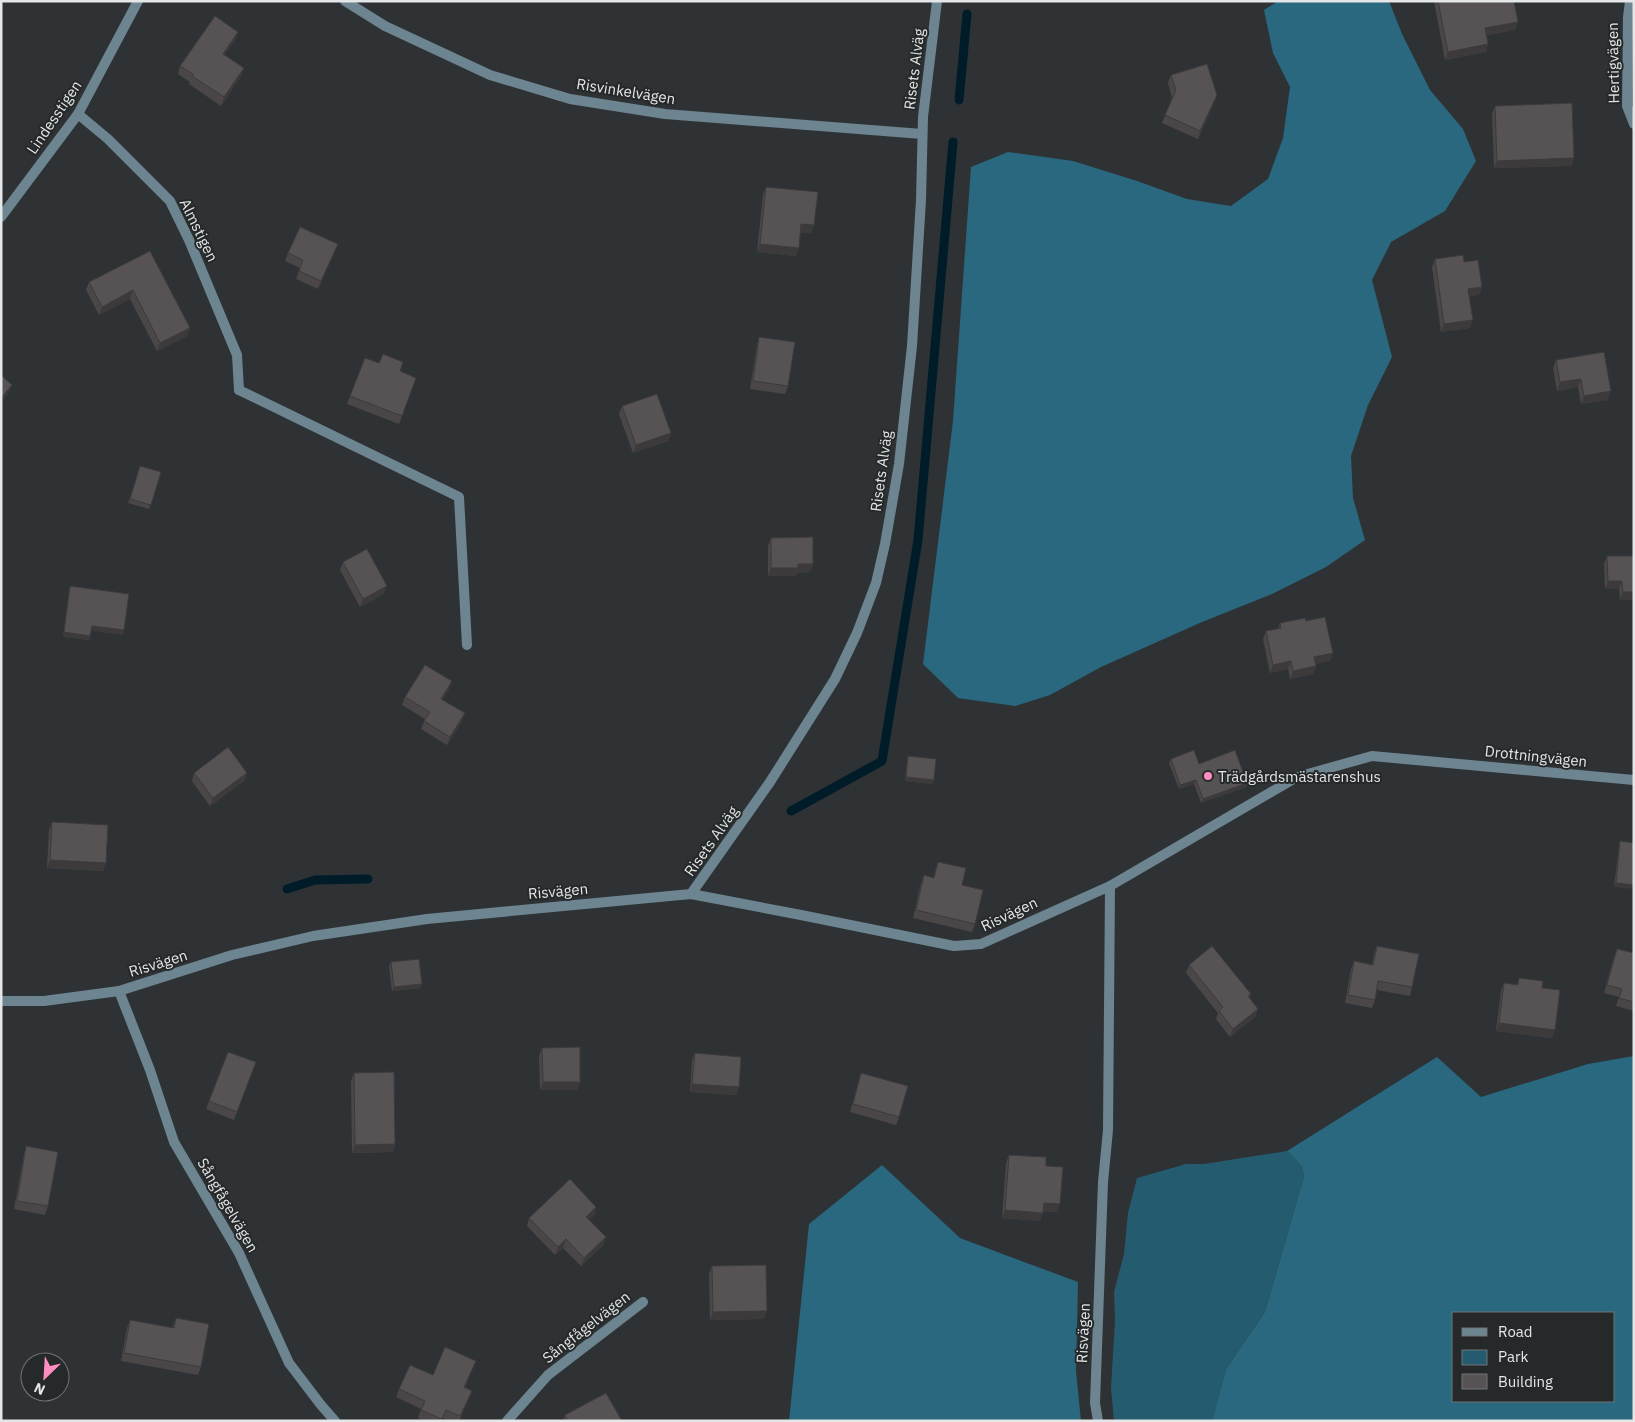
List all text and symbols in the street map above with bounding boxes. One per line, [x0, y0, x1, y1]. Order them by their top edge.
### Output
street label: Hertigvägen [1603, 22, 1623, 104]
street label: Risets Alväg [900, 27, 928, 111]
street label: Risvinkelvägen [575, 74, 677, 108]
street label: Lindesstigen [22, 77, 86, 157]
street label: Almstigen [176, 195, 222, 265]
street label: Risets Alväg [866, 429, 896, 513]
street label: Drottningvägen [1484, 741, 1588, 771]
place label: Trädgårdsmästarenshus [1218, 767, 1381, 786]
marker: Trädgårdsmästarenshus [1202, 770, 1214, 782]
street label: Risets Alväg [680, 802, 742, 880]
street label: Risvägen [527, 879, 589, 903]
street label: Risvägen [978, 893, 1040, 935]
street label: Risvägen [126, 945, 190, 981]
street label: Sångfågelvägen [193, 1154, 263, 1256]
street label: Sångfågelvägen [538, 1287, 634, 1367]
street label: Risvägen [1072, 1302, 1094, 1364]
legend [1452, 1312, 1615, 1402]
text: Road [1498, 1322, 1533, 1341]
text: Park [1498, 1347, 1528, 1366]
north arrow [20, 1352, 70, 1402]
text: Building [1498, 1372, 1553, 1391]
text: N [31, 1378, 48, 1399]

